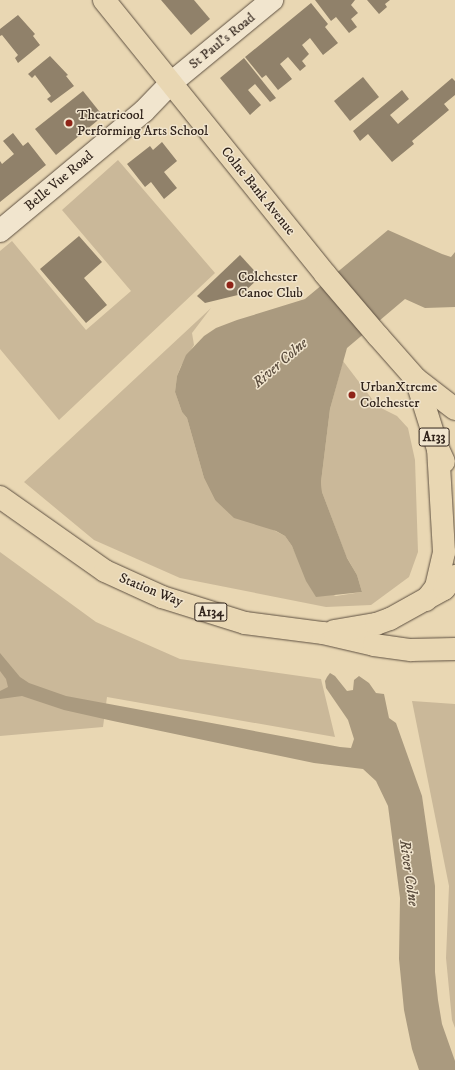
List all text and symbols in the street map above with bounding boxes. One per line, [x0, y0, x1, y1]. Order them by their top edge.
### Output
street label: St Paul's Road [186, 9, 258, 73]
place label: Theatricool Performing Arts School [77, 107, 208, 140]
marker: Theatricool Performing Arts School [64, 118, 74, 128]
street label: Colne Bank Avenue [217, 143, 299, 239]
street label: Belle Vue Road [21, 147, 97, 215]
place label: Colchester Canoe Club [238, 269, 303, 302]
marker: Colchester Canoe Club [225, 280, 235, 290]
water label: River Colne [249, 334, 311, 392]
place label: UrbanXtreme Colchester [360, 379, 437, 412]
marker: UrbanXtreme Colchester [347, 390, 357, 400]
road number: A133 [418, 426, 450, 448]
street label: Station Way [117, 570, 185, 610]
road number: A134 [194, 601, 228, 623]
water label: River Colne [395, 839, 423, 907]

